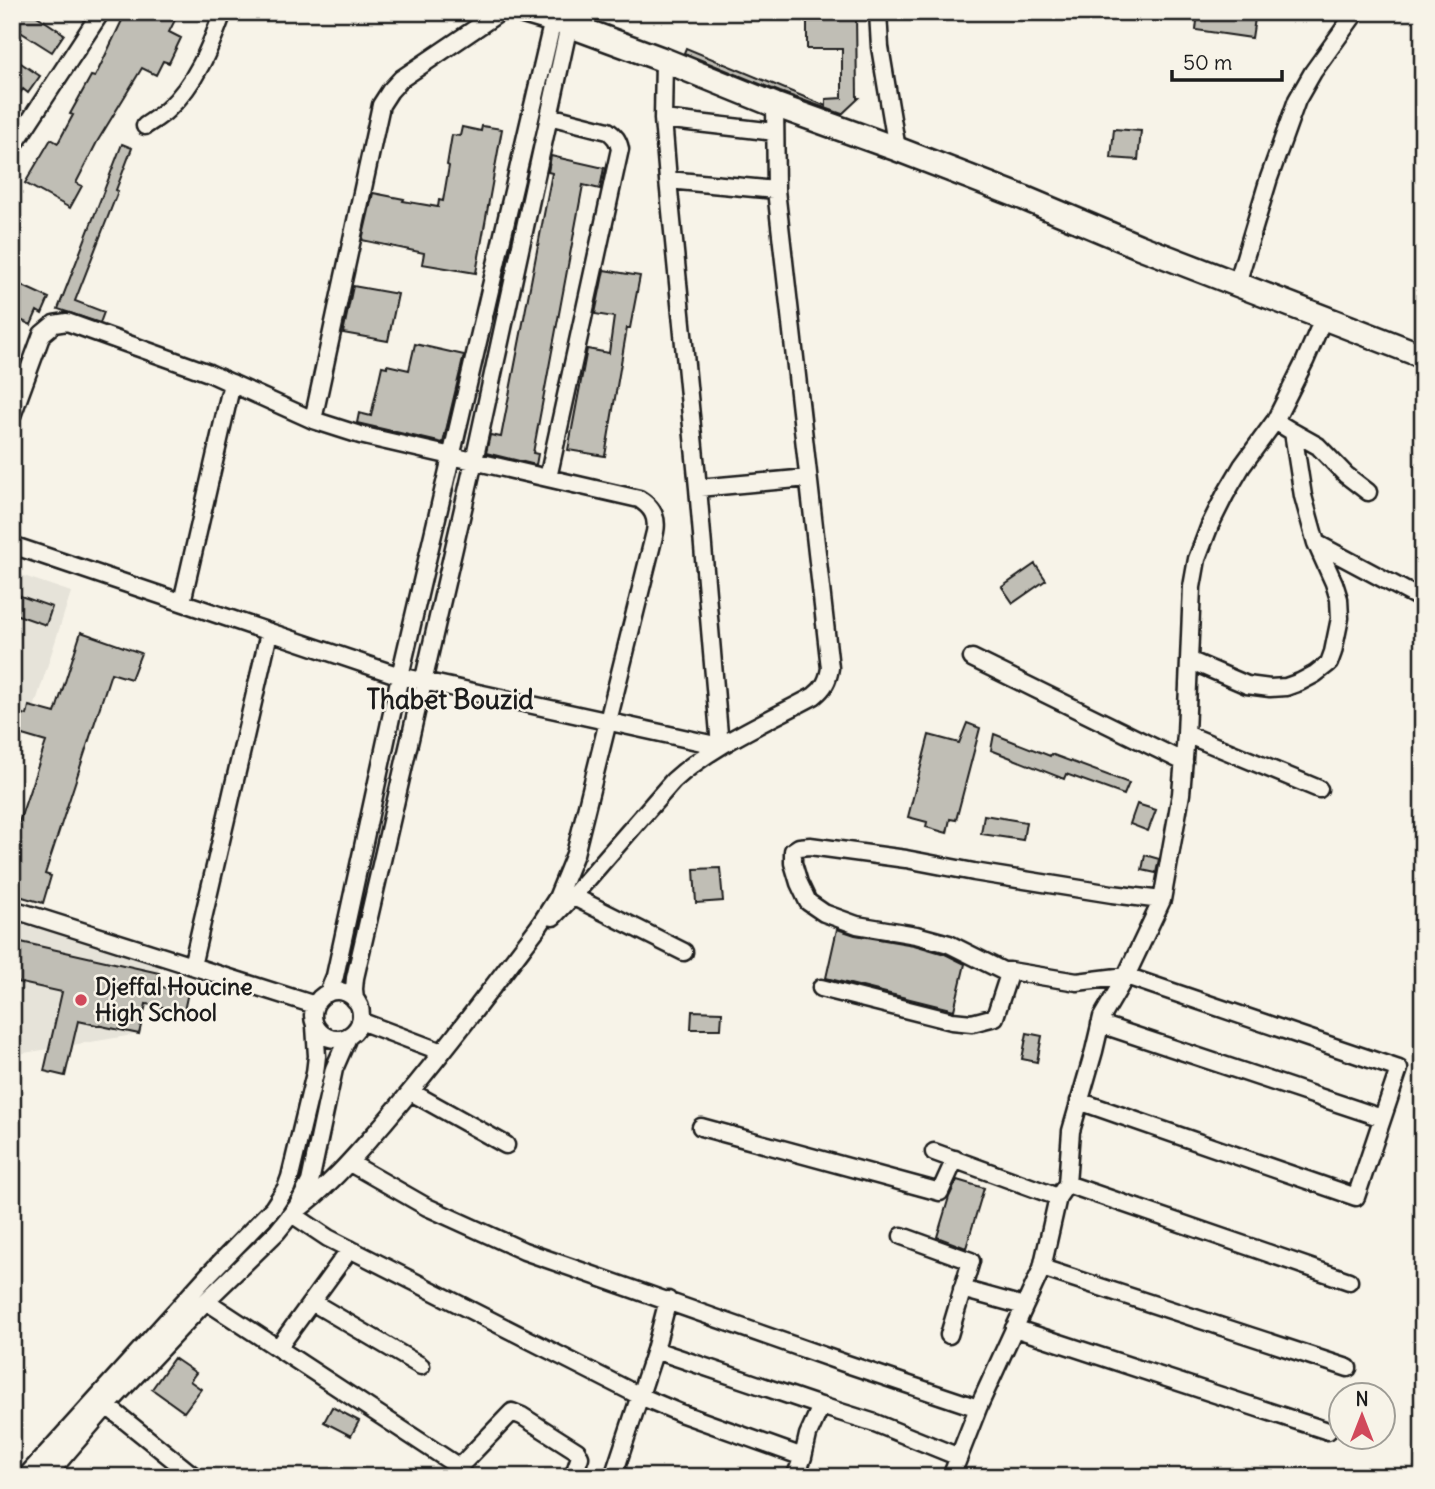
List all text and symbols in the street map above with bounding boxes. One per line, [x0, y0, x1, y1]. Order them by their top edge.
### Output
scale bar [1172, 38, 1283, 82]
text: 50 m [1183, 49, 1232, 76]
district label: Thabet Bouzid [366, 683, 534, 716]
place label: Djeffal Houcine High School [95, 972, 253, 1027]
marker: Djeffal Houcine High School [73, 992, 89, 1008]
north arrow [1326, 1380, 1396, 1450]
text: N [1355, 1387, 1369, 1411]

